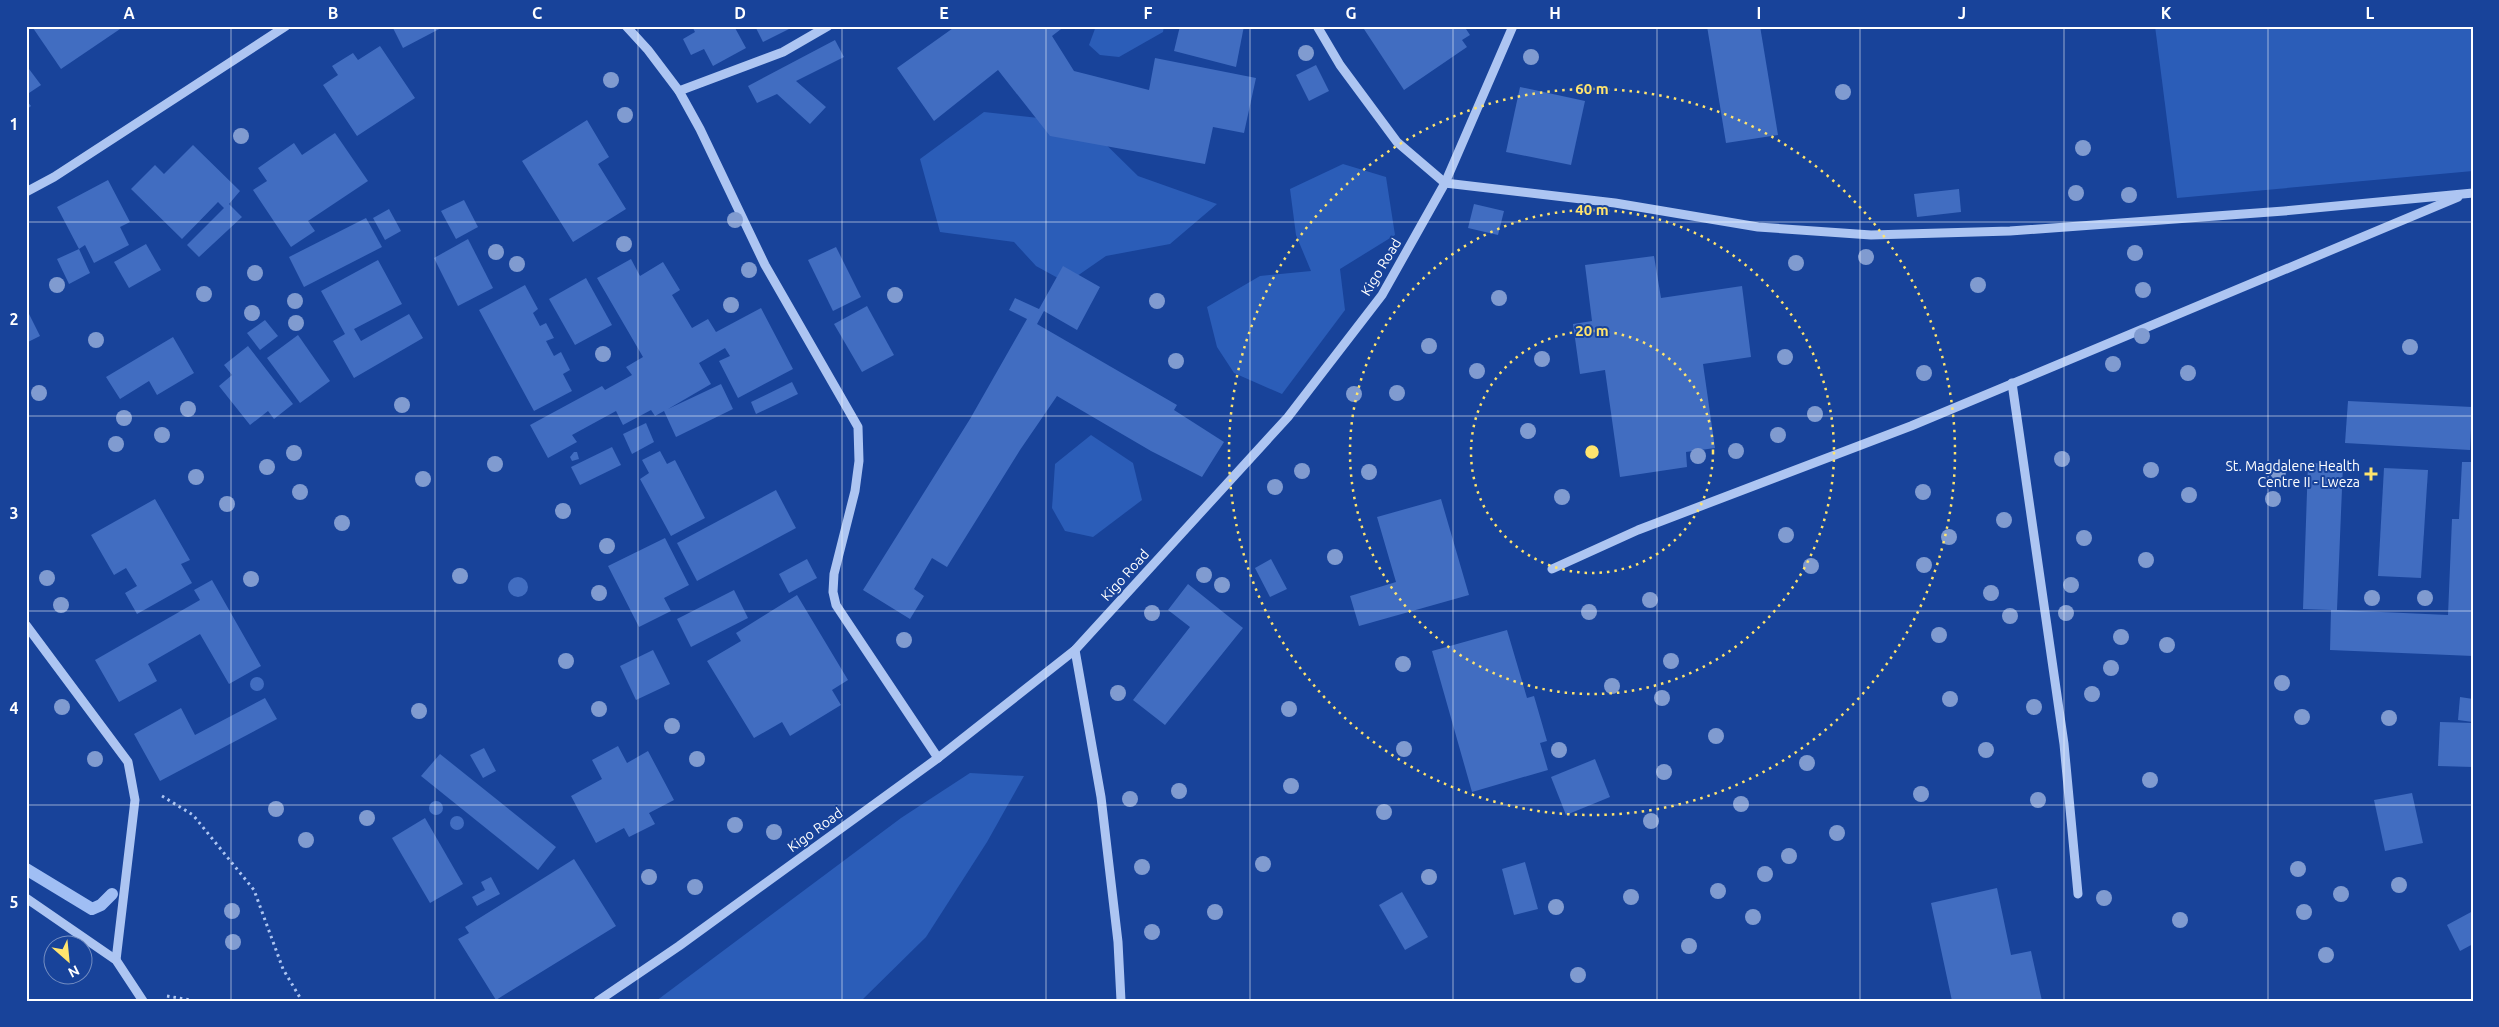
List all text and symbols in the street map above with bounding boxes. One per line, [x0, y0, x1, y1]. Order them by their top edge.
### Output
text: A [123, 4, 135, 22]
text: B [328, 4, 338, 22]
text: C [532, 4, 542, 22]
text: D [734, 4, 746, 22]
text: E [939, 4, 949, 22]
text: F [1144, 4, 1153, 22]
text: G [1345, 4, 1357, 22]
text: H [1549, 4, 1561, 22]
text: I [1757, 4, 1761, 22]
text: J [1958, 4, 1966, 22]
text: K [2161, 4, 2172, 22]
text: L [2366, 4, 2375, 22]
text: 60 m [1575, 80, 1609, 97]
text: 1 [9, 115, 19, 133]
text: 40 m [1575, 201, 1609, 218]
street label: Kigo Road [1358, 235, 1404, 299]
text: 2 [9, 310, 19, 328]
text: 20 m [1575, 322, 1609, 339]
centre of rings [1583, 443, 1601, 461]
place label: St. Magdalene Health Centre II - Lweza [2225, 458, 2360, 490]
marker: St. Magdalene Health Centre II - Lweza [2364, 467, 2378, 481]
text: 3 [9, 504, 19, 522]
street label: Kigo Road [1098, 546, 1152, 604]
text: 4 [9, 699, 19, 717]
street label: Kigo Road [784, 805, 846, 855]
text: 5 [9, 893, 19, 911]
north arrow [42, 934, 92, 984]
text: N [66, 962, 82, 981]

